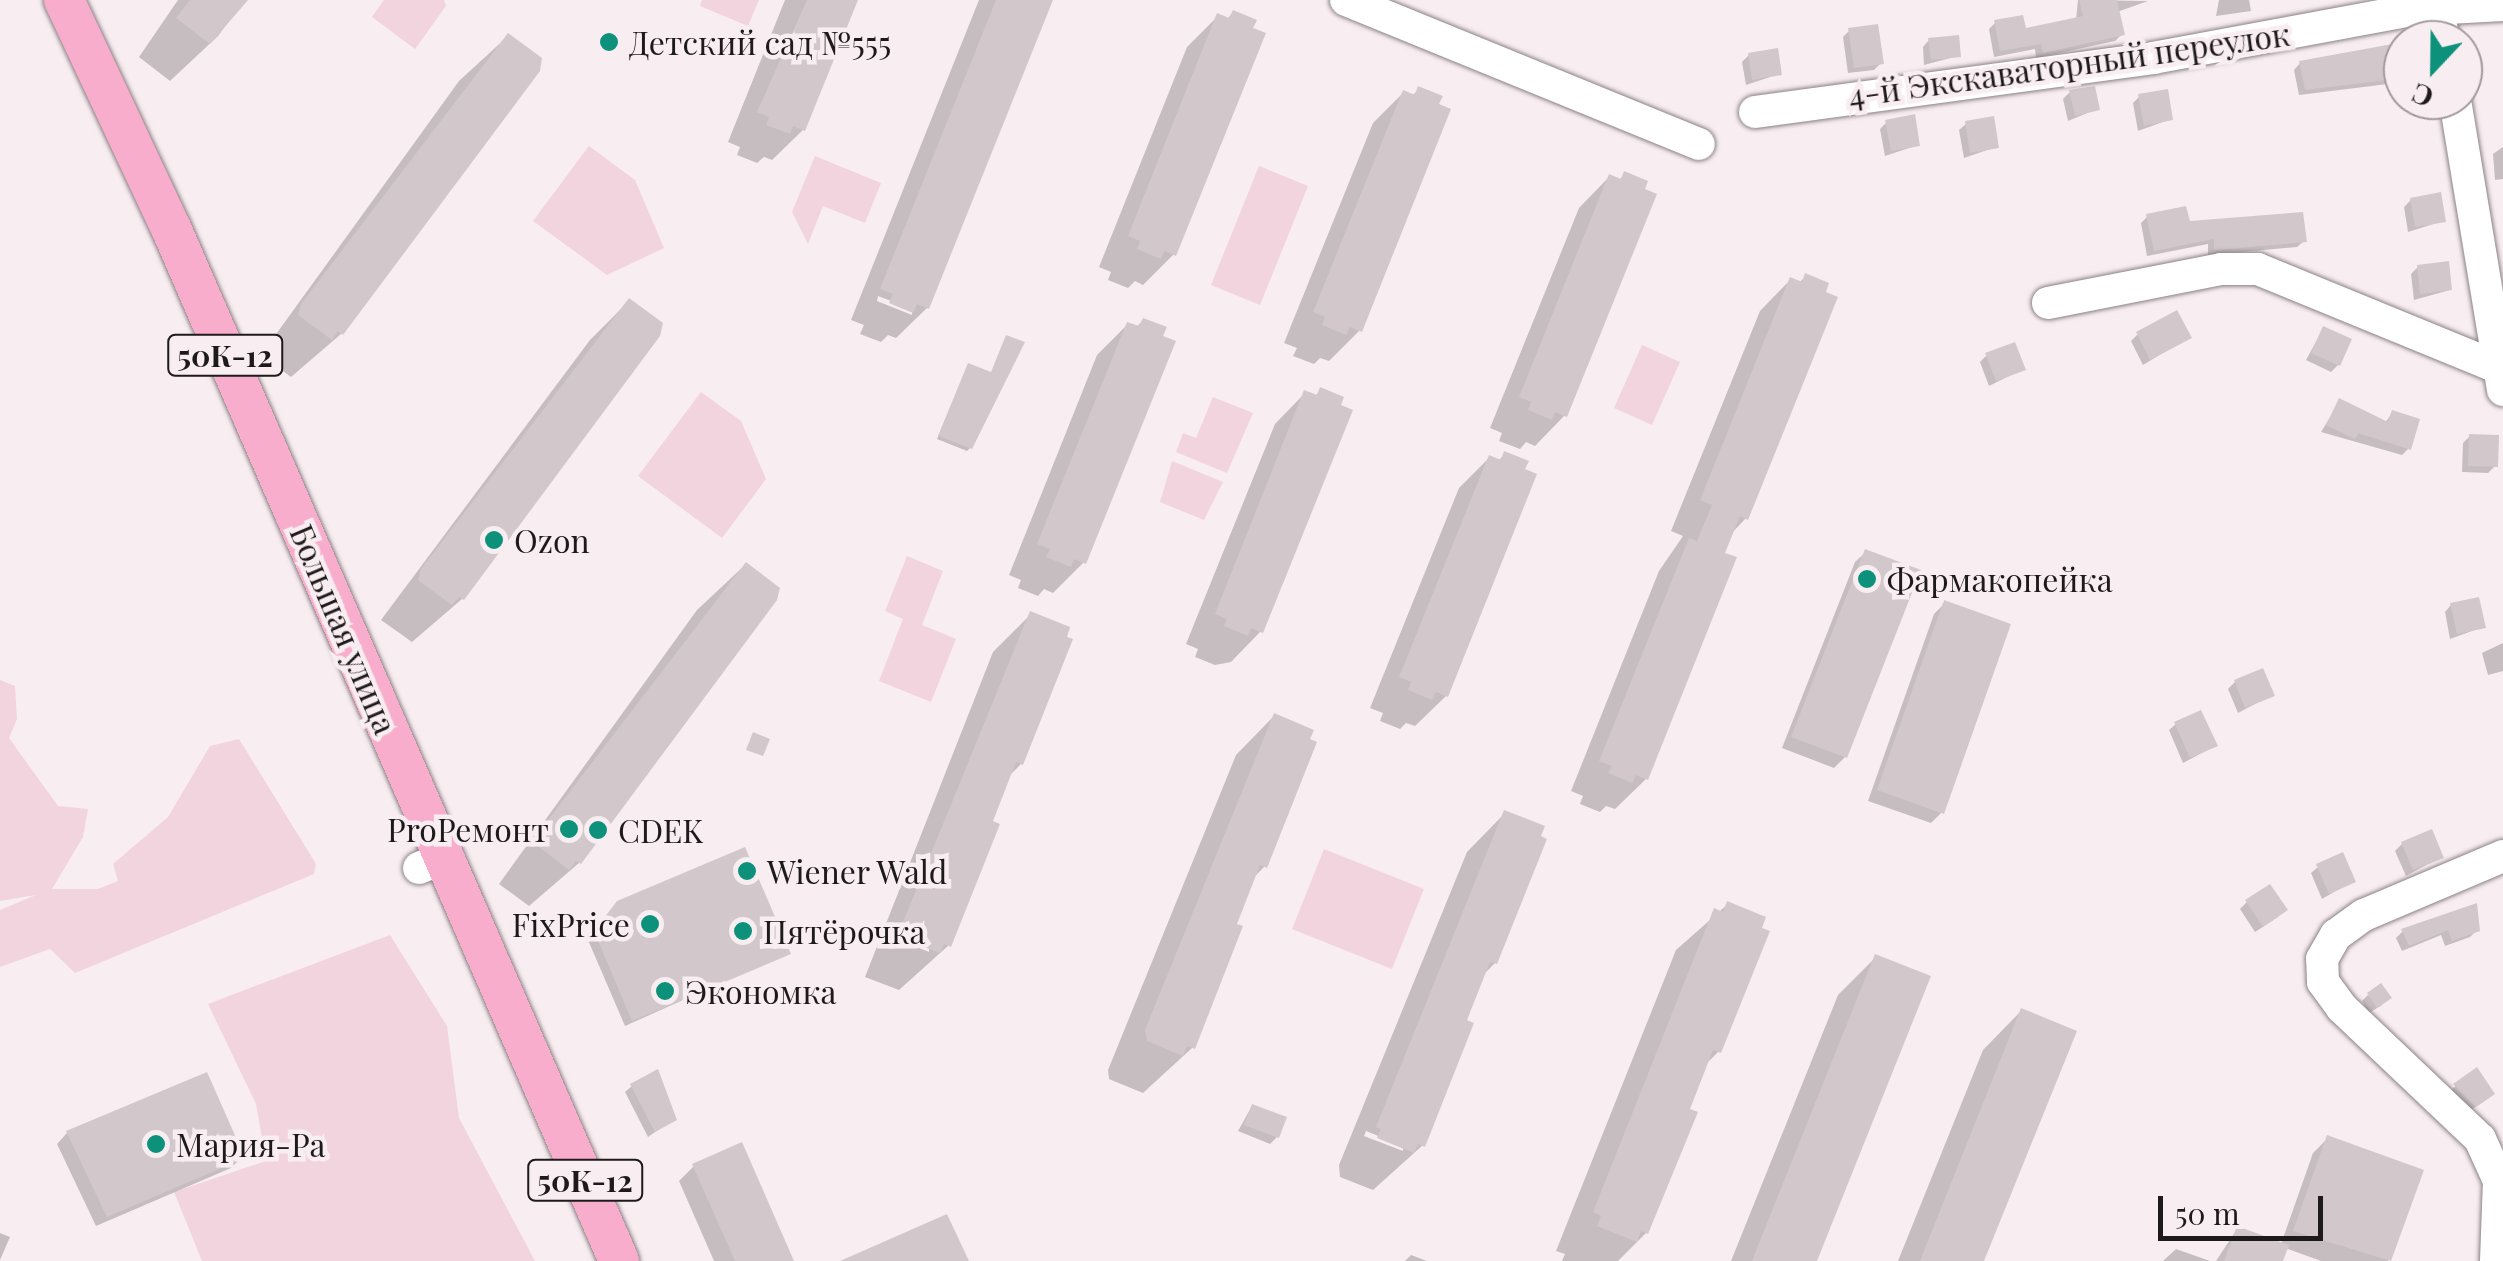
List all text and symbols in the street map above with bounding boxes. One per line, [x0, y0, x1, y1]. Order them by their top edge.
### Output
street label: 4-й Экскаваторный переулок [1846, 14, 2292, 114]
north arrow [2383, 20, 2483, 120]
place label: Детский сад №555 [629, 23, 891, 61]
marker: Детский сад №555 [598, 31, 620, 53]
text: С [2406, 76, 2438, 117]
road number: 50К-12 [165, 330, 285, 380]
street label: Большая улица [283, 519, 405, 739]
place label: Ozon [514, 521, 590, 559]
marker: Ozon [483, 529, 505, 551]
place label: Фармакопейка [1887, 560, 2113, 598]
marker: Фармакопейка [1856, 568, 1878, 590]
place label: ProРемонт [387, 810, 549, 848]
place label: CDEK [618, 811, 703, 849]
marker: ProРемонт [558, 818, 580, 840]
marker: CDEK [587, 819, 609, 841]
place label: Wiener Wald [767, 852, 949, 890]
marker: Wiener Wald [736, 860, 758, 882]
place label: FixPrice [512, 905, 630, 943]
place label: Пятёрочка [763, 912, 926, 950]
marker: FixPrice [639, 913, 661, 935]
marker: Пятёрочка [732, 920, 754, 942]
place label: Экономка [685, 972, 837, 1010]
marker: Экономка [654, 980, 676, 1002]
place label: Мария-Ра [176, 1125, 325, 1163]
marker: Мария-Ра [145, 1133, 167, 1155]
road number: 50К-12 [525, 1155, 645, 1205]
scale bar [2163, 1176, 2328, 1238]
text: 50 m [2175, 1193, 2240, 1233]

